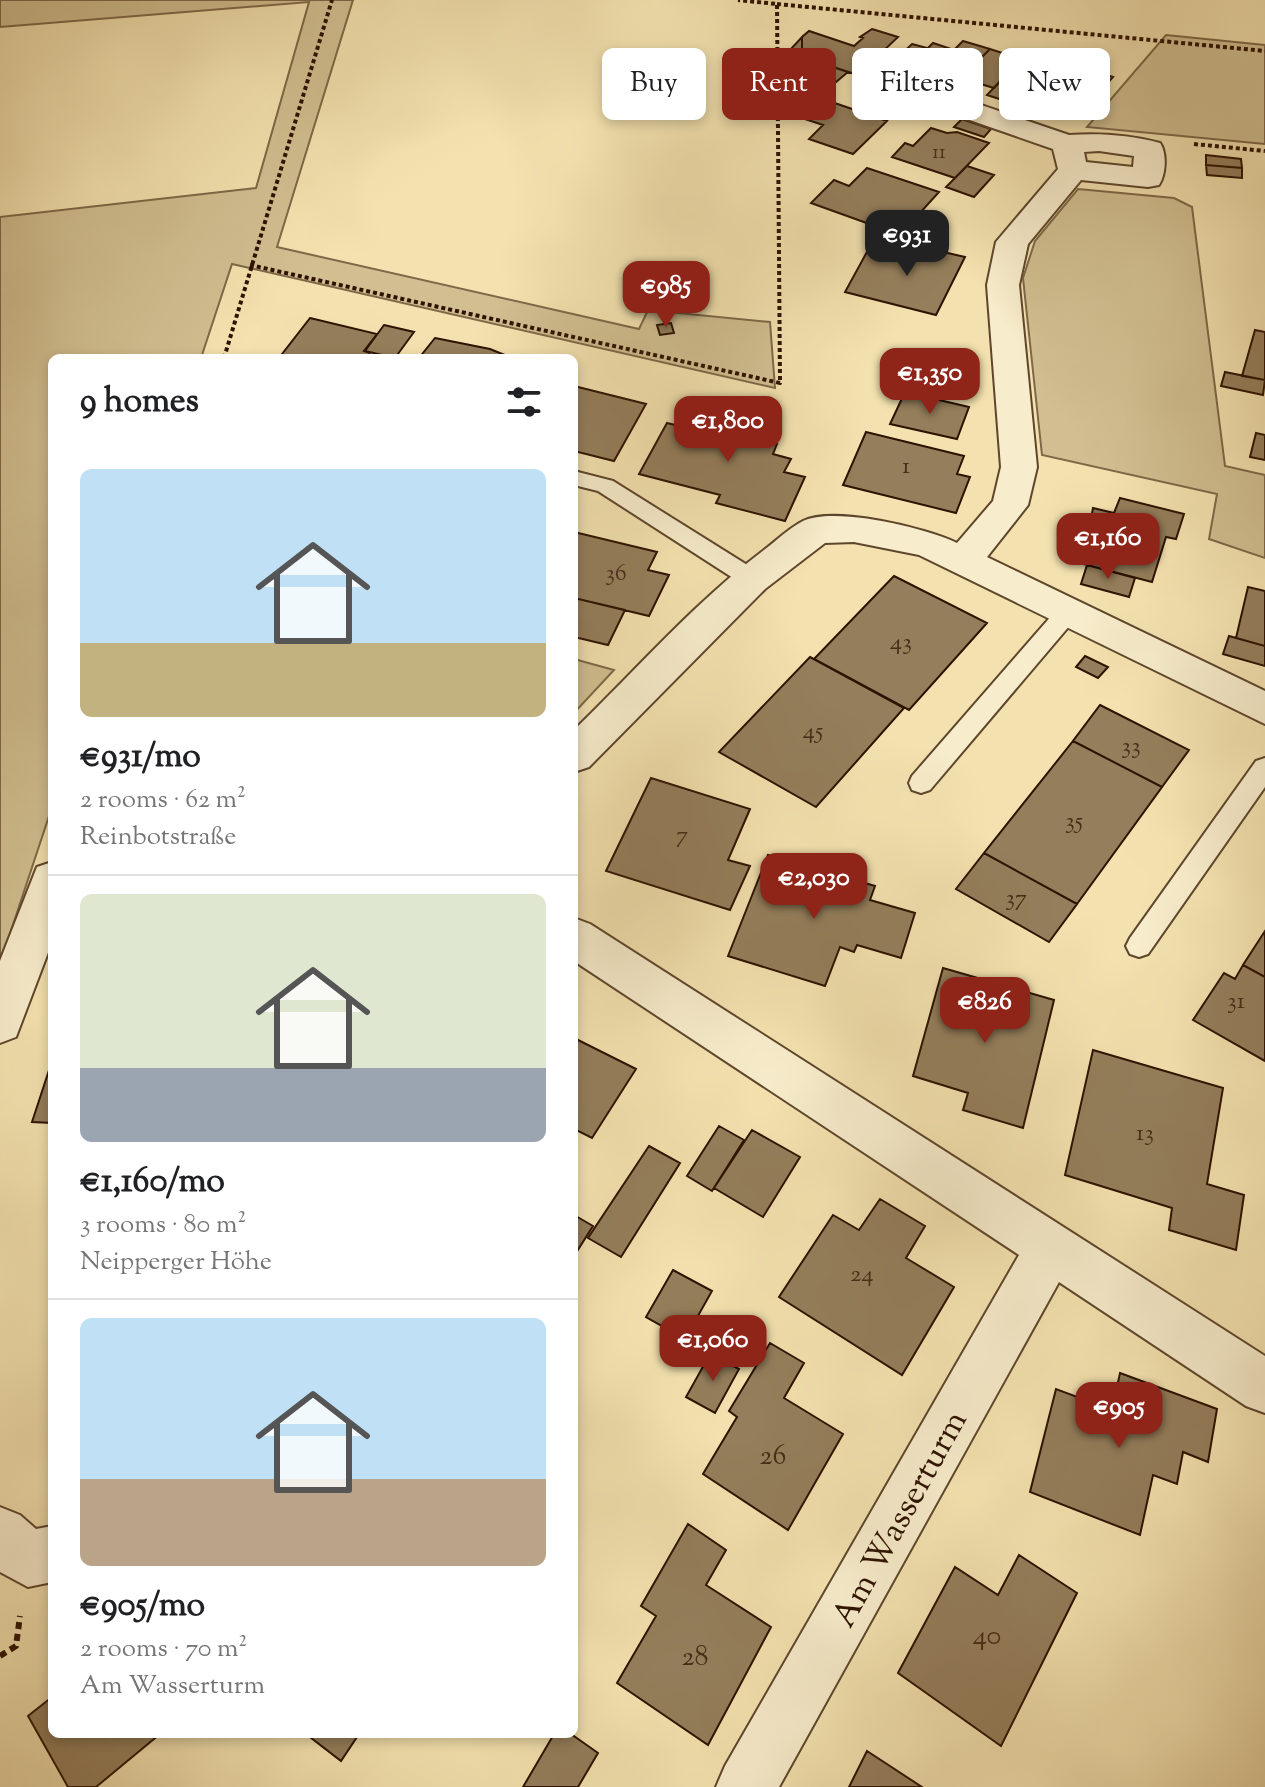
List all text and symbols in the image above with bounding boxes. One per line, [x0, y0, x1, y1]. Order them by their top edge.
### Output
chip: Buy [602, 48, 706, 120]
chip: Rent [722, 48, 836, 120]
chip: Filters [852, 48, 983, 120]
chip: New [999, 48, 1110, 120]
house number: 11 [932, 139, 946, 168]
pin: €931 [860, 210, 954, 278]
text: €931 [883, 217, 931, 254]
pin: €985 [619, 261, 713, 329]
text: €985 [641, 268, 691, 305]
pin: €1,350 [865, 348, 995, 416]
text: €1,350 [898, 355, 962, 392]
text: 9 homes [80, 378, 199, 427]
icon: filters [502, 380, 546, 424]
pin: €1,800 [663, 396, 793, 464]
text: €1,800 [692, 403, 764, 440]
house number: 1 [902, 450, 910, 484]
pin: €1,160 [1043, 513, 1173, 581]
text: €1,160 [1075, 520, 1141, 557]
icon: home [241, 521, 385, 665]
house number: 36 [605, 557, 627, 591]
house number: 43 [890, 626, 912, 660]
house number: 45 [803, 715, 823, 749]
house number: 33 [1121, 730, 1141, 764]
text: €931/mo [80, 733, 201, 782]
text: 2 rooms · 62 m² [80, 782, 246, 819]
house number: 35 [1065, 805, 1083, 839]
text: Reinbotstraße [80, 819, 236, 856]
house number: 7 [676, 819, 688, 853]
pin: €2,030 [749, 853, 879, 921]
text: €2,030 [778, 860, 850, 897]
house number: 37 [1005, 882, 1027, 916]
icon: home [241, 946, 385, 1090]
pin: €826 [938, 977, 1032, 1045]
text: €826 [958, 984, 1012, 1021]
house number: 31 [1227, 985, 1245, 1019]
house number: 13 [1136, 1117, 1154, 1151]
text: €1,160/mo [80, 1158, 225, 1207]
text: 3 rooms · 80 m² [80, 1207, 246, 1244]
text: Neipperger Höhe [80, 1244, 272, 1281]
house number: 24 [850, 1258, 874, 1292]
pin: €1,060 [648, 1315, 778, 1383]
text: €1,060 [678, 1322, 748, 1359]
icon: home [241, 1370, 385, 1514]
pin: €905 [1072, 1382, 1166, 1450]
text: €905 [1093, 1389, 1145, 1426]
street label: Am Wasserturm [821, 1402, 981, 1637]
house number: 26 [759, 1437, 787, 1477]
text: €905/mo [80, 1582, 205, 1631]
house number: 40 [973, 1617, 1001, 1657]
text: 2 rooms · 70 m² [80, 1631, 247, 1668]
house number: 28 [681, 1638, 709, 1678]
text: Am Wasserturm [80, 1668, 265, 1705]

